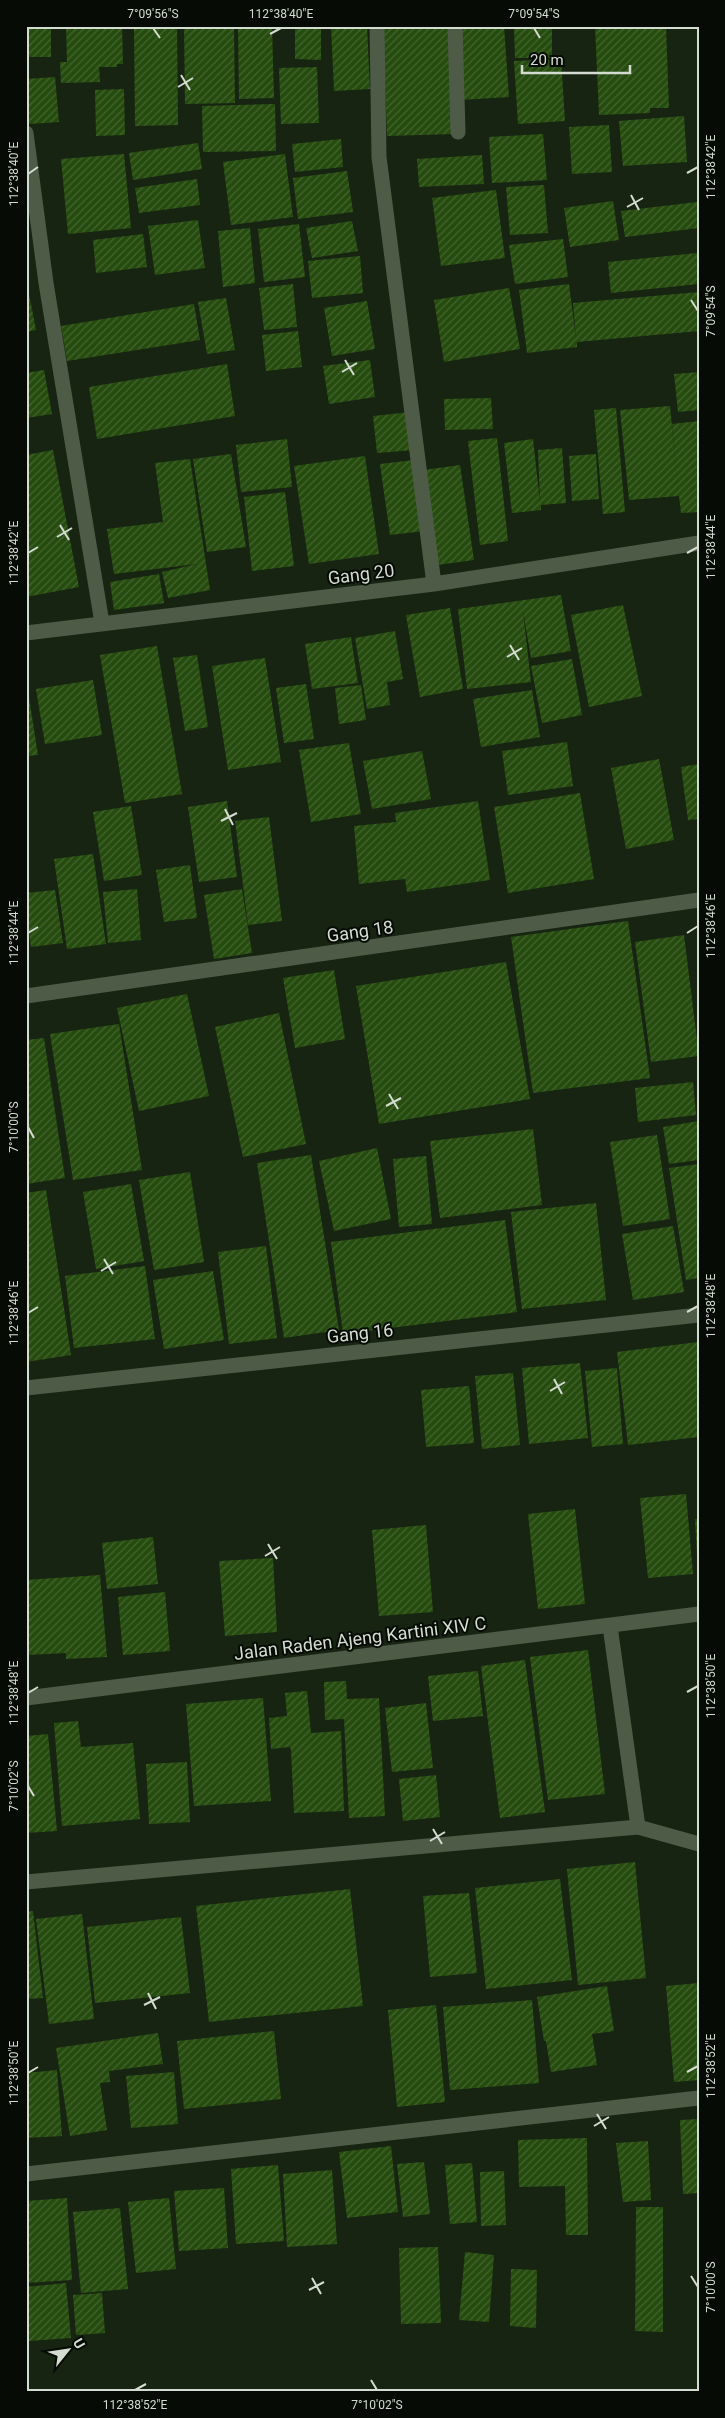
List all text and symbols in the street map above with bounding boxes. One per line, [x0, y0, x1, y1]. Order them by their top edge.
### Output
text: 7°09'56"S [127, 7, 179, 21]
text: 112°38'40"E [249, 7, 313, 21]
text: 7°09'54"S [508, 7, 560, 21]
scale bar [522, 42, 630, 74]
text: 20 m [530, 51, 564, 69]
text: 112°38'42"E [704, 135, 718, 199]
text: 112°38'40"E [7, 142, 21, 206]
text: 7°09'54"S [704, 285, 718, 337]
text: 112°38'44"E [704, 515, 718, 579]
text: 112°38'42"E [7, 521, 21, 585]
street label: Gang 20 [327, 560, 395, 588]
text: 112°38'46"E [704, 894, 718, 958]
text: 112°38'44"E [7, 901, 21, 965]
street label: Gang 18 [325, 916, 395, 946]
text: 7°10'00"S [7, 1101, 21, 1153]
text: 112°38'48"E [704, 1274, 718, 1338]
text: 112°38'46"E [7, 1281, 21, 1345]
street label: Gang 16 [326, 1319, 394, 1347]
street label: Jalan Raden Ajeng Kartini XIV C [233, 1612, 487, 1664]
text: 112°38'50"E [704, 1654, 718, 1718]
text: 112°38'48"E [7, 1661, 21, 1725]
text: 7°10'02"S [7, 1760, 21, 1812]
text: 112°38'52"E [704, 2034, 718, 2098]
text: 112°38'50"E [7, 2041, 21, 2105]
text: 7°10'00"S [704, 2261, 718, 2313]
north arrow [42, 2326, 92, 2376]
text: U [70, 2336, 88, 2351]
text: 112°38'52"E [103, 2398, 167, 2412]
text: 7°10'02"S [351, 2398, 403, 2412]

